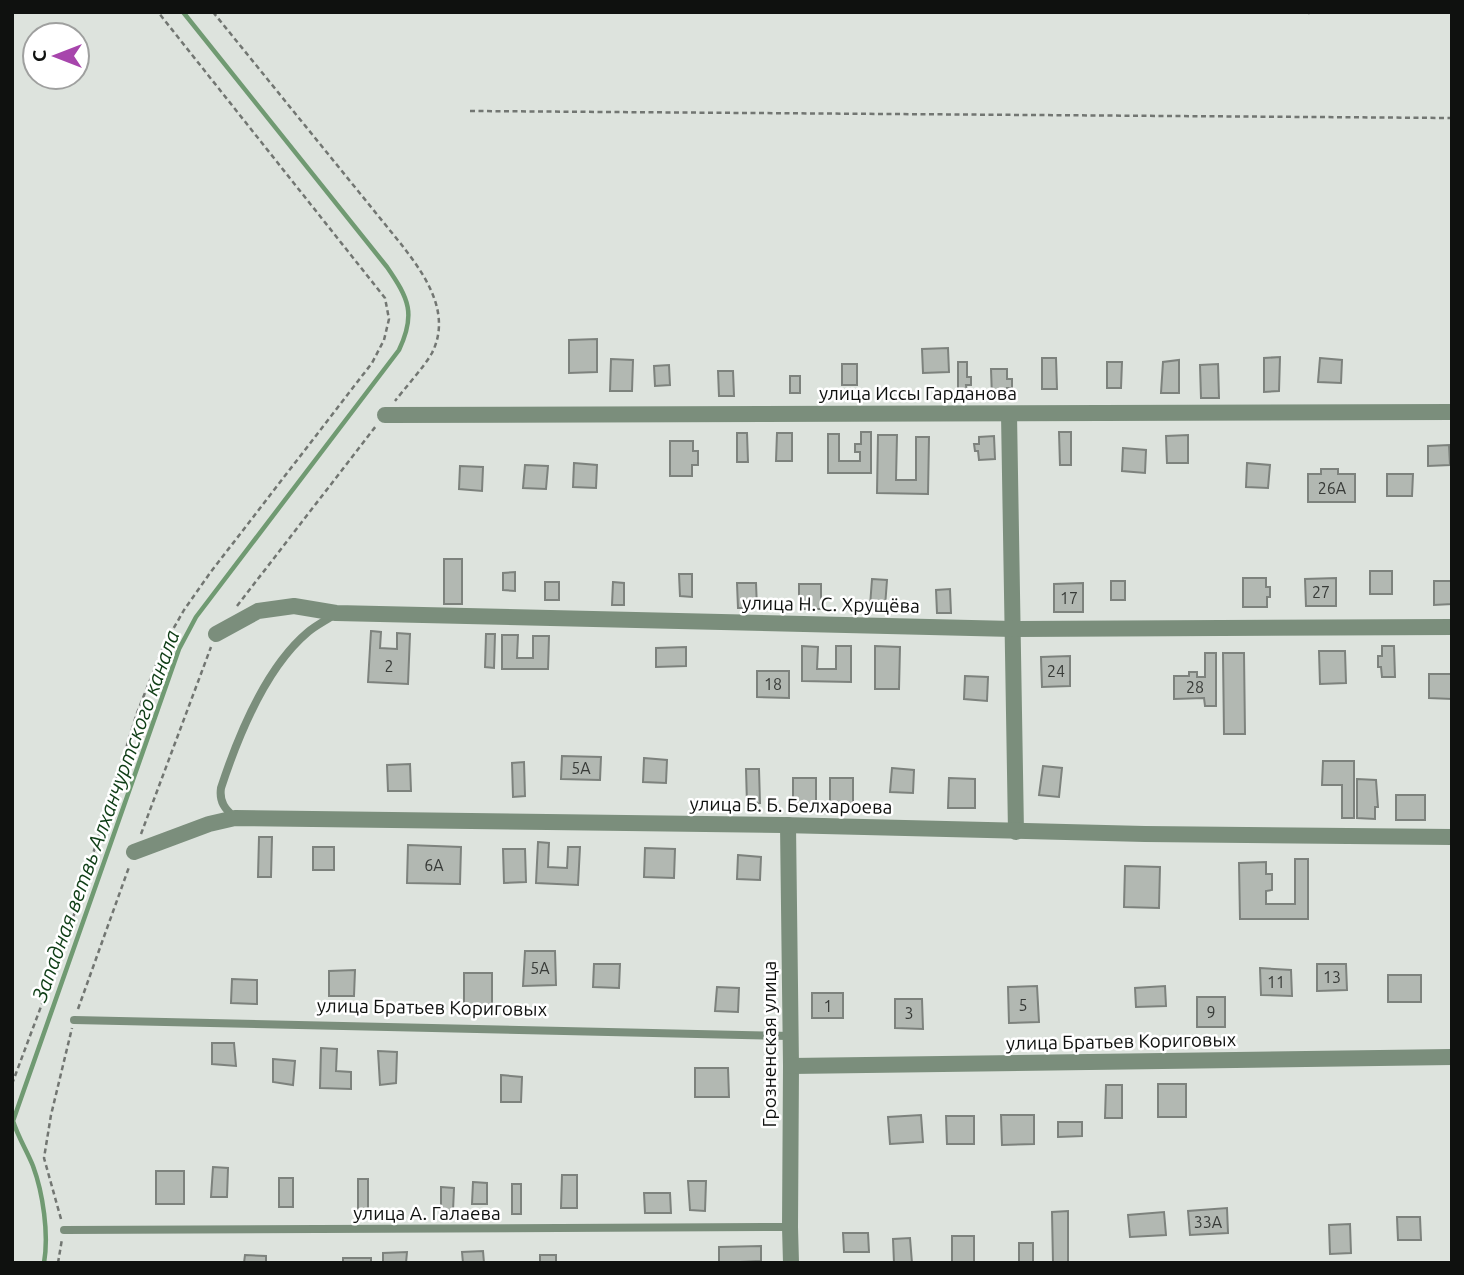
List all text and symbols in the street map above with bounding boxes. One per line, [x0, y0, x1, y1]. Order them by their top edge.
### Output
north arrow [21, 21, 91, 91]
text: С [28, 50, 50, 62]
street label: улица Иссы Гарданова [819, 382, 1017, 404]
house number: 26А [1318, 479, 1347, 497]
house number: 27 [1312, 583, 1330, 601]
house number: 17 [1060, 589, 1078, 607]
street label: улица Н. С. Хрущёва [742, 591, 920, 617]
water label: Западная ветвь Алханчуртского канала [26, 627, 184, 1005]
house number: 2 [384, 657, 394, 675]
house number: 24 [1047, 662, 1065, 680]
house number: 18 [764, 675, 782, 693]
house number: 28 [1186, 678, 1204, 696]
house number: 5А [571, 759, 591, 777]
street label: улица Б. Б. Белхароева [689, 792, 893, 818]
house number: 6А [424, 856, 444, 874]
house number: 5А [530, 959, 550, 977]
street label: Грозненская улица [758, 961, 780, 1127]
house number: 13 [1323, 968, 1341, 986]
house number: 11 [1267, 973, 1285, 991]
street label: улица Братьев Кориговых [317, 994, 548, 1020]
house number: 5 [1018, 996, 1028, 1014]
house number: 1 [823, 997, 833, 1015]
house number: 9 [1206, 1003, 1216, 1021]
house number: 3 [904, 1004, 914, 1022]
street label: улица Братьев Кориговых [1006, 1028, 1237, 1054]
street label: улица А. Галаева [353, 1202, 501, 1224]
house number: 33А [1194, 1213, 1223, 1231]

